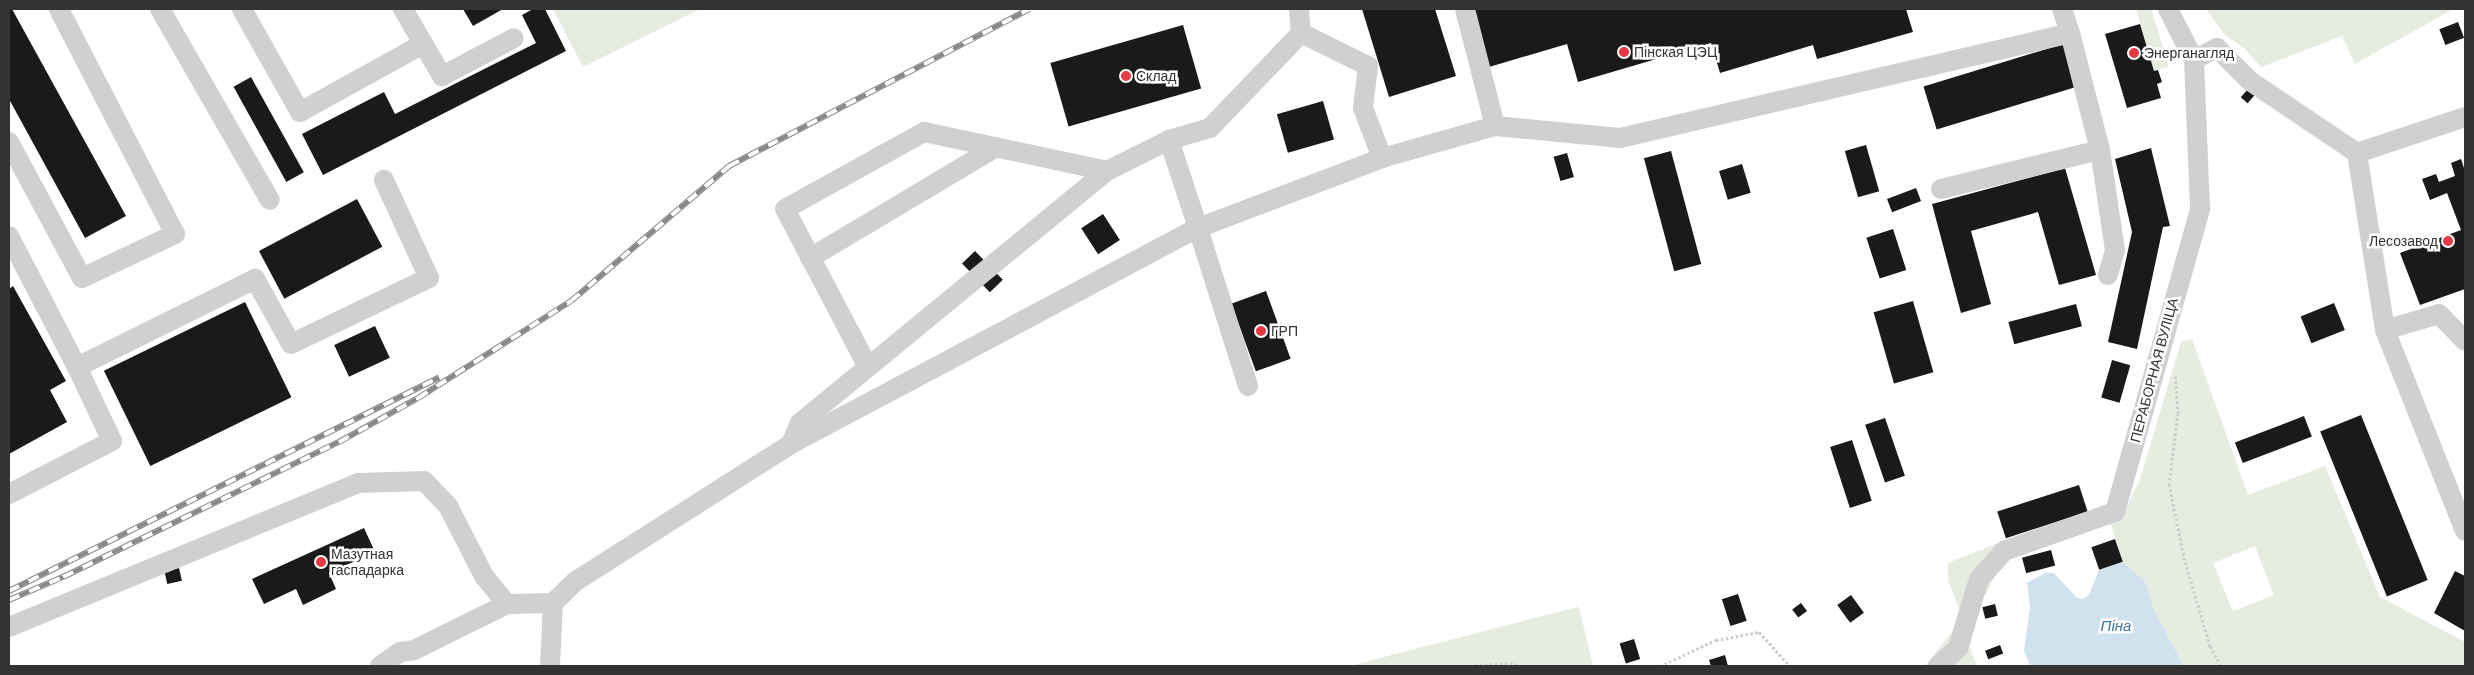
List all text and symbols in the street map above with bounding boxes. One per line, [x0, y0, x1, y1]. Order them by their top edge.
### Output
place label: Пінская ЦЭЦ [1634, 44, 1717, 60]
place label: Энерганагляд [2144, 45, 2234, 61]
marker: Пінская ЦЭЦ [1618, 46, 1630, 58]
marker: Энерганагляд [2128, 47, 2140, 59]
place label: Склад [1136, 68, 1177, 84]
marker: Склад [1120, 70, 1132, 82]
place label: Лесозавод [2369, 233, 2438, 249]
marker: Лесозавод [2442, 235, 2454, 247]
street label: ПЕРАБОРНАЯ ВУЛІЦА [2127, 296, 2181, 444]
place label: ГРП [1271, 323, 1298, 339]
marker: ГРП [1255, 325, 1267, 337]
place label: Мазутная гаспадарка [331, 546, 404, 578]
marker: Мазутная гаспадарка [315, 556, 327, 568]
water label: Піна [2101, 617, 2131, 635]

